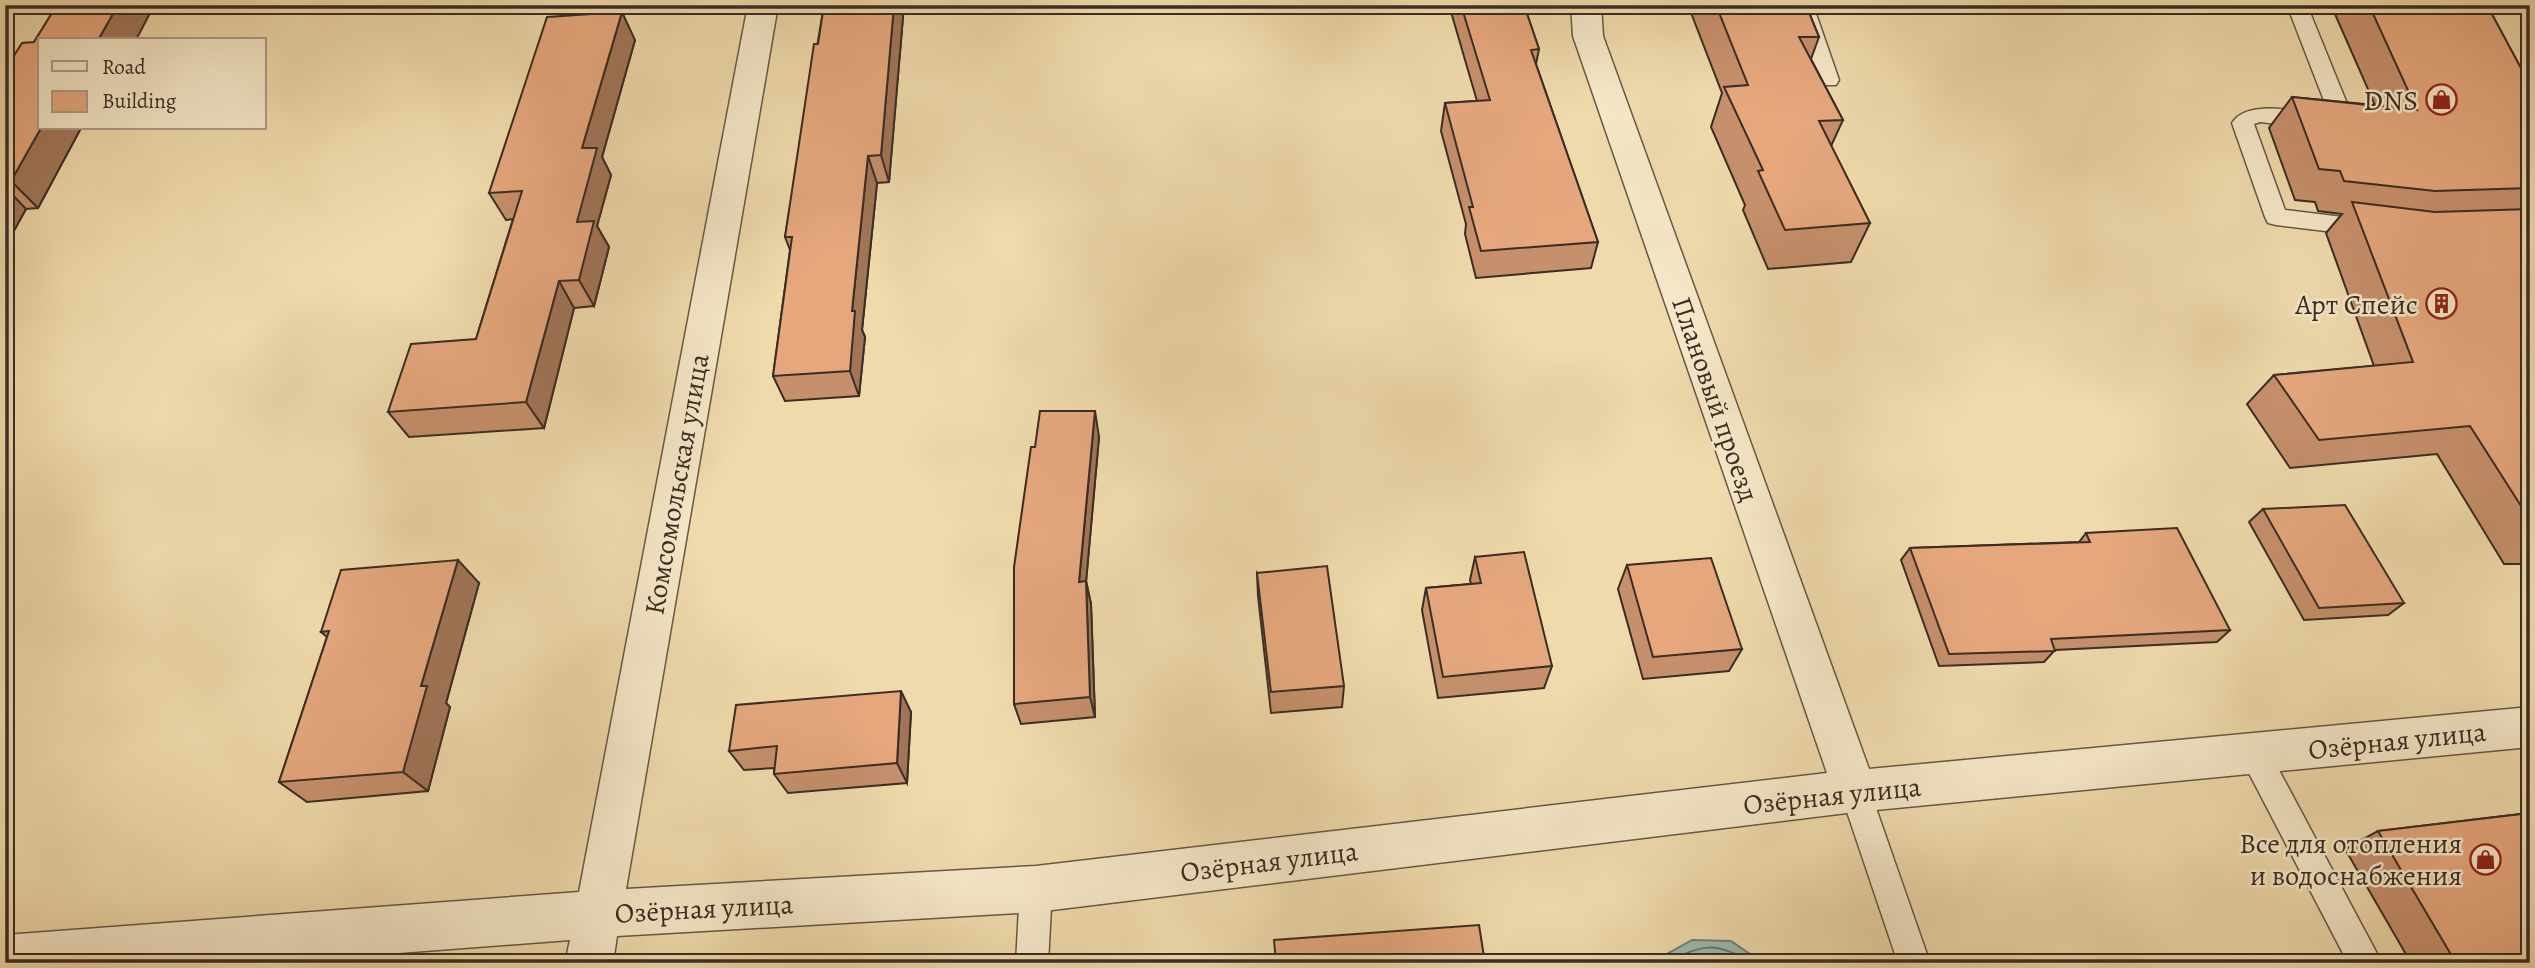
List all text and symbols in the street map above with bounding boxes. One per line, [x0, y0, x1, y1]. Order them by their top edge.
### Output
legend [38, 38, 266, 130]
text: Road [102, 53, 146, 81]
place label: DNS [2363, 82, 2418, 120]
shop icon: DNS [2424, 83, 2458, 117]
text: Building [102, 87, 177, 115]
place label: Арт Спейс [2294, 286, 2418, 324]
building icon: Арт Спейс [2424, 287, 2458, 321]
street label: Плановый проезд [1662, 292, 1768, 507]
street label: Комсомольская улица [635, 351, 719, 618]
street label: Озёрная улица [2306, 713, 2488, 769]
street label: Озёрная улица [1741, 768, 1923, 824]
place label: Все для отопления и водоснабжения [2239, 825, 2462, 895]
street label: Озёрная улица [1178, 832, 1360, 892]
shop icon: Все для отопления и водоснабжения [2468, 842, 2502, 876]
street label: Озёрная улица [614, 885, 794, 933]

